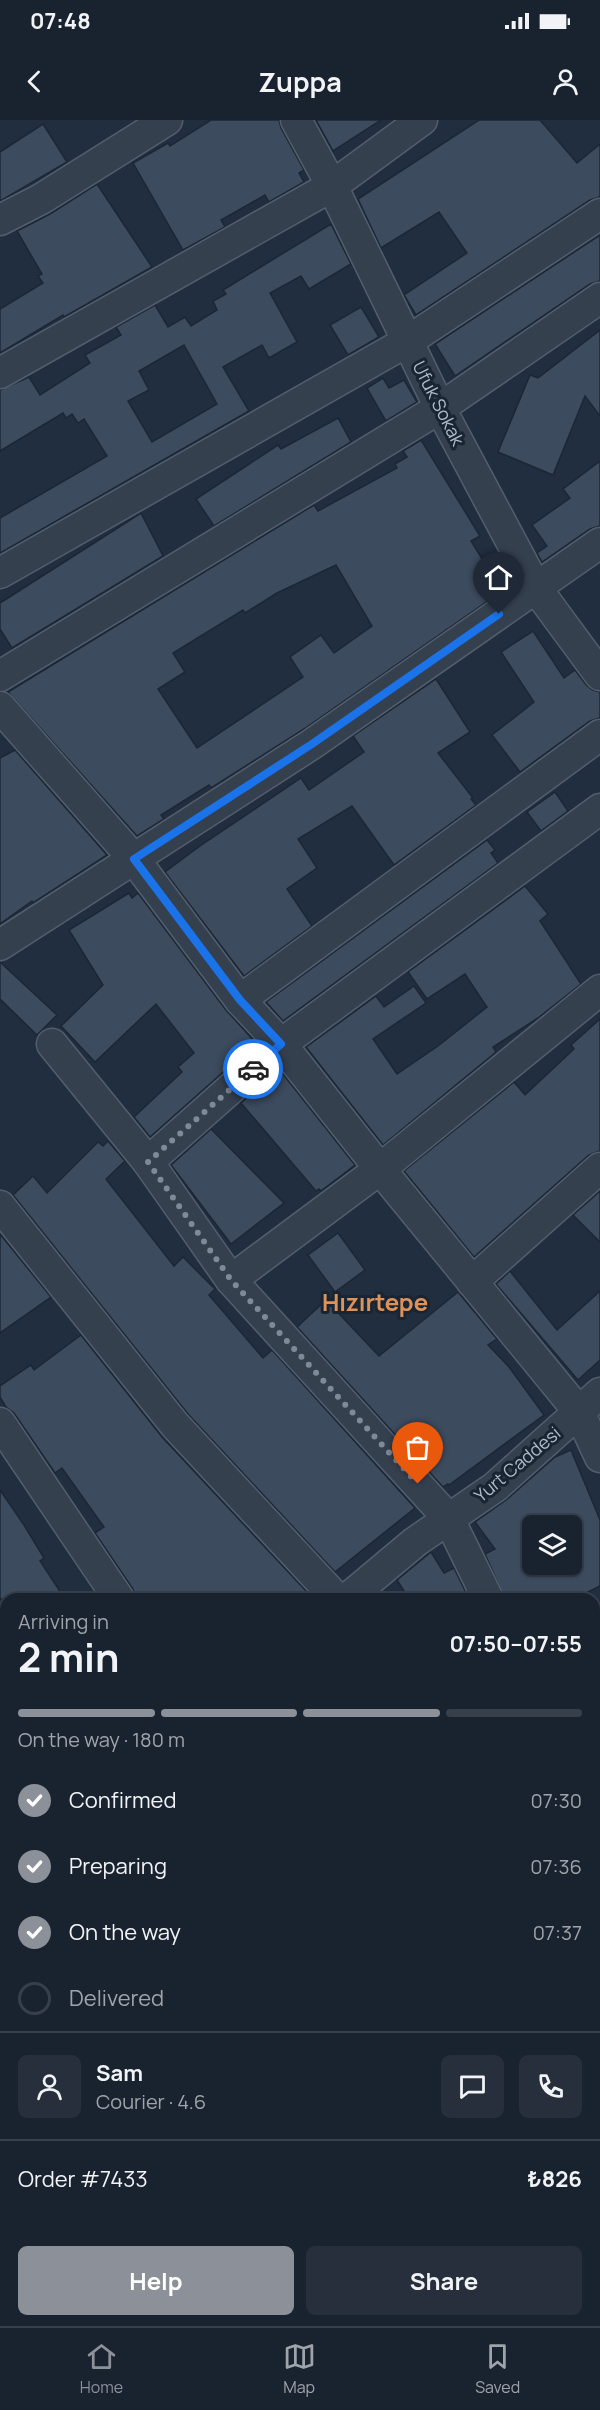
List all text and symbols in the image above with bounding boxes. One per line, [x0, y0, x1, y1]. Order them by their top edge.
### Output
text: 07:48 [30, 6, 91, 36]
text: Zuppa [258, 63, 342, 100]
icon: back [18, 65, 51, 98]
icon: person [549, 65, 582, 98]
street label: Ufuk Sokak [407, 357, 471, 450]
pin [473, 552, 524, 614]
icon: home [482, 561, 515, 594]
courier [223, 1039, 283, 1099]
icon: car [237, 1053, 270, 1086]
district label: Hızırtepe [322, 1285, 428, 1318]
street label: Yurt Caddesi [469, 1421, 565, 1507]
pin [392, 1422, 443, 1484]
icon: bag [401, 1431, 434, 1464]
map controls [522, 1515, 582, 1575]
button: layers [522, 1515, 582, 1575]
text: Arriving in [18, 1608, 109, 1635]
text: 07:50–07:55 [449, 1629, 582, 1659]
text: 2 min [18, 1630, 119, 1684]
text: On the way · 180 m [18, 1726, 185, 1753]
icon: check [18, 1784, 51, 1817]
text: Confirmed [69, 1785, 177, 1815]
text: 07:30 [531, 1787, 582, 1814]
icon: check [18, 1850, 51, 1883]
text: Preparing [69, 1851, 167, 1881]
text: 07:36 [530, 1853, 582, 1880]
icon: check [18, 1916, 51, 1949]
text: On the way [69, 1917, 181, 1947]
text: 07:37 [533, 1919, 582, 1946]
text: Delivered [69, 1983, 164, 2013]
button: person [18, 2055, 81, 2118]
button: chat [441, 2055, 504, 2118]
button: phone [519, 2055, 582, 2118]
text: Sam [96, 2058, 143, 2088]
text: Courier · 4.6 [96, 2088, 206, 2115]
text: Order #7433 [18, 2164, 148, 2194]
text: ₺826 [527, 2164, 582, 2194]
button: Help [18, 2246, 294, 2315]
button: Share [306, 2246, 582, 2315]
tab: Home [80, 2340, 123, 2398]
tab: Map [283, 2340, 316, 2398]
tab: Saved [475, 2340, 520, 2398]

